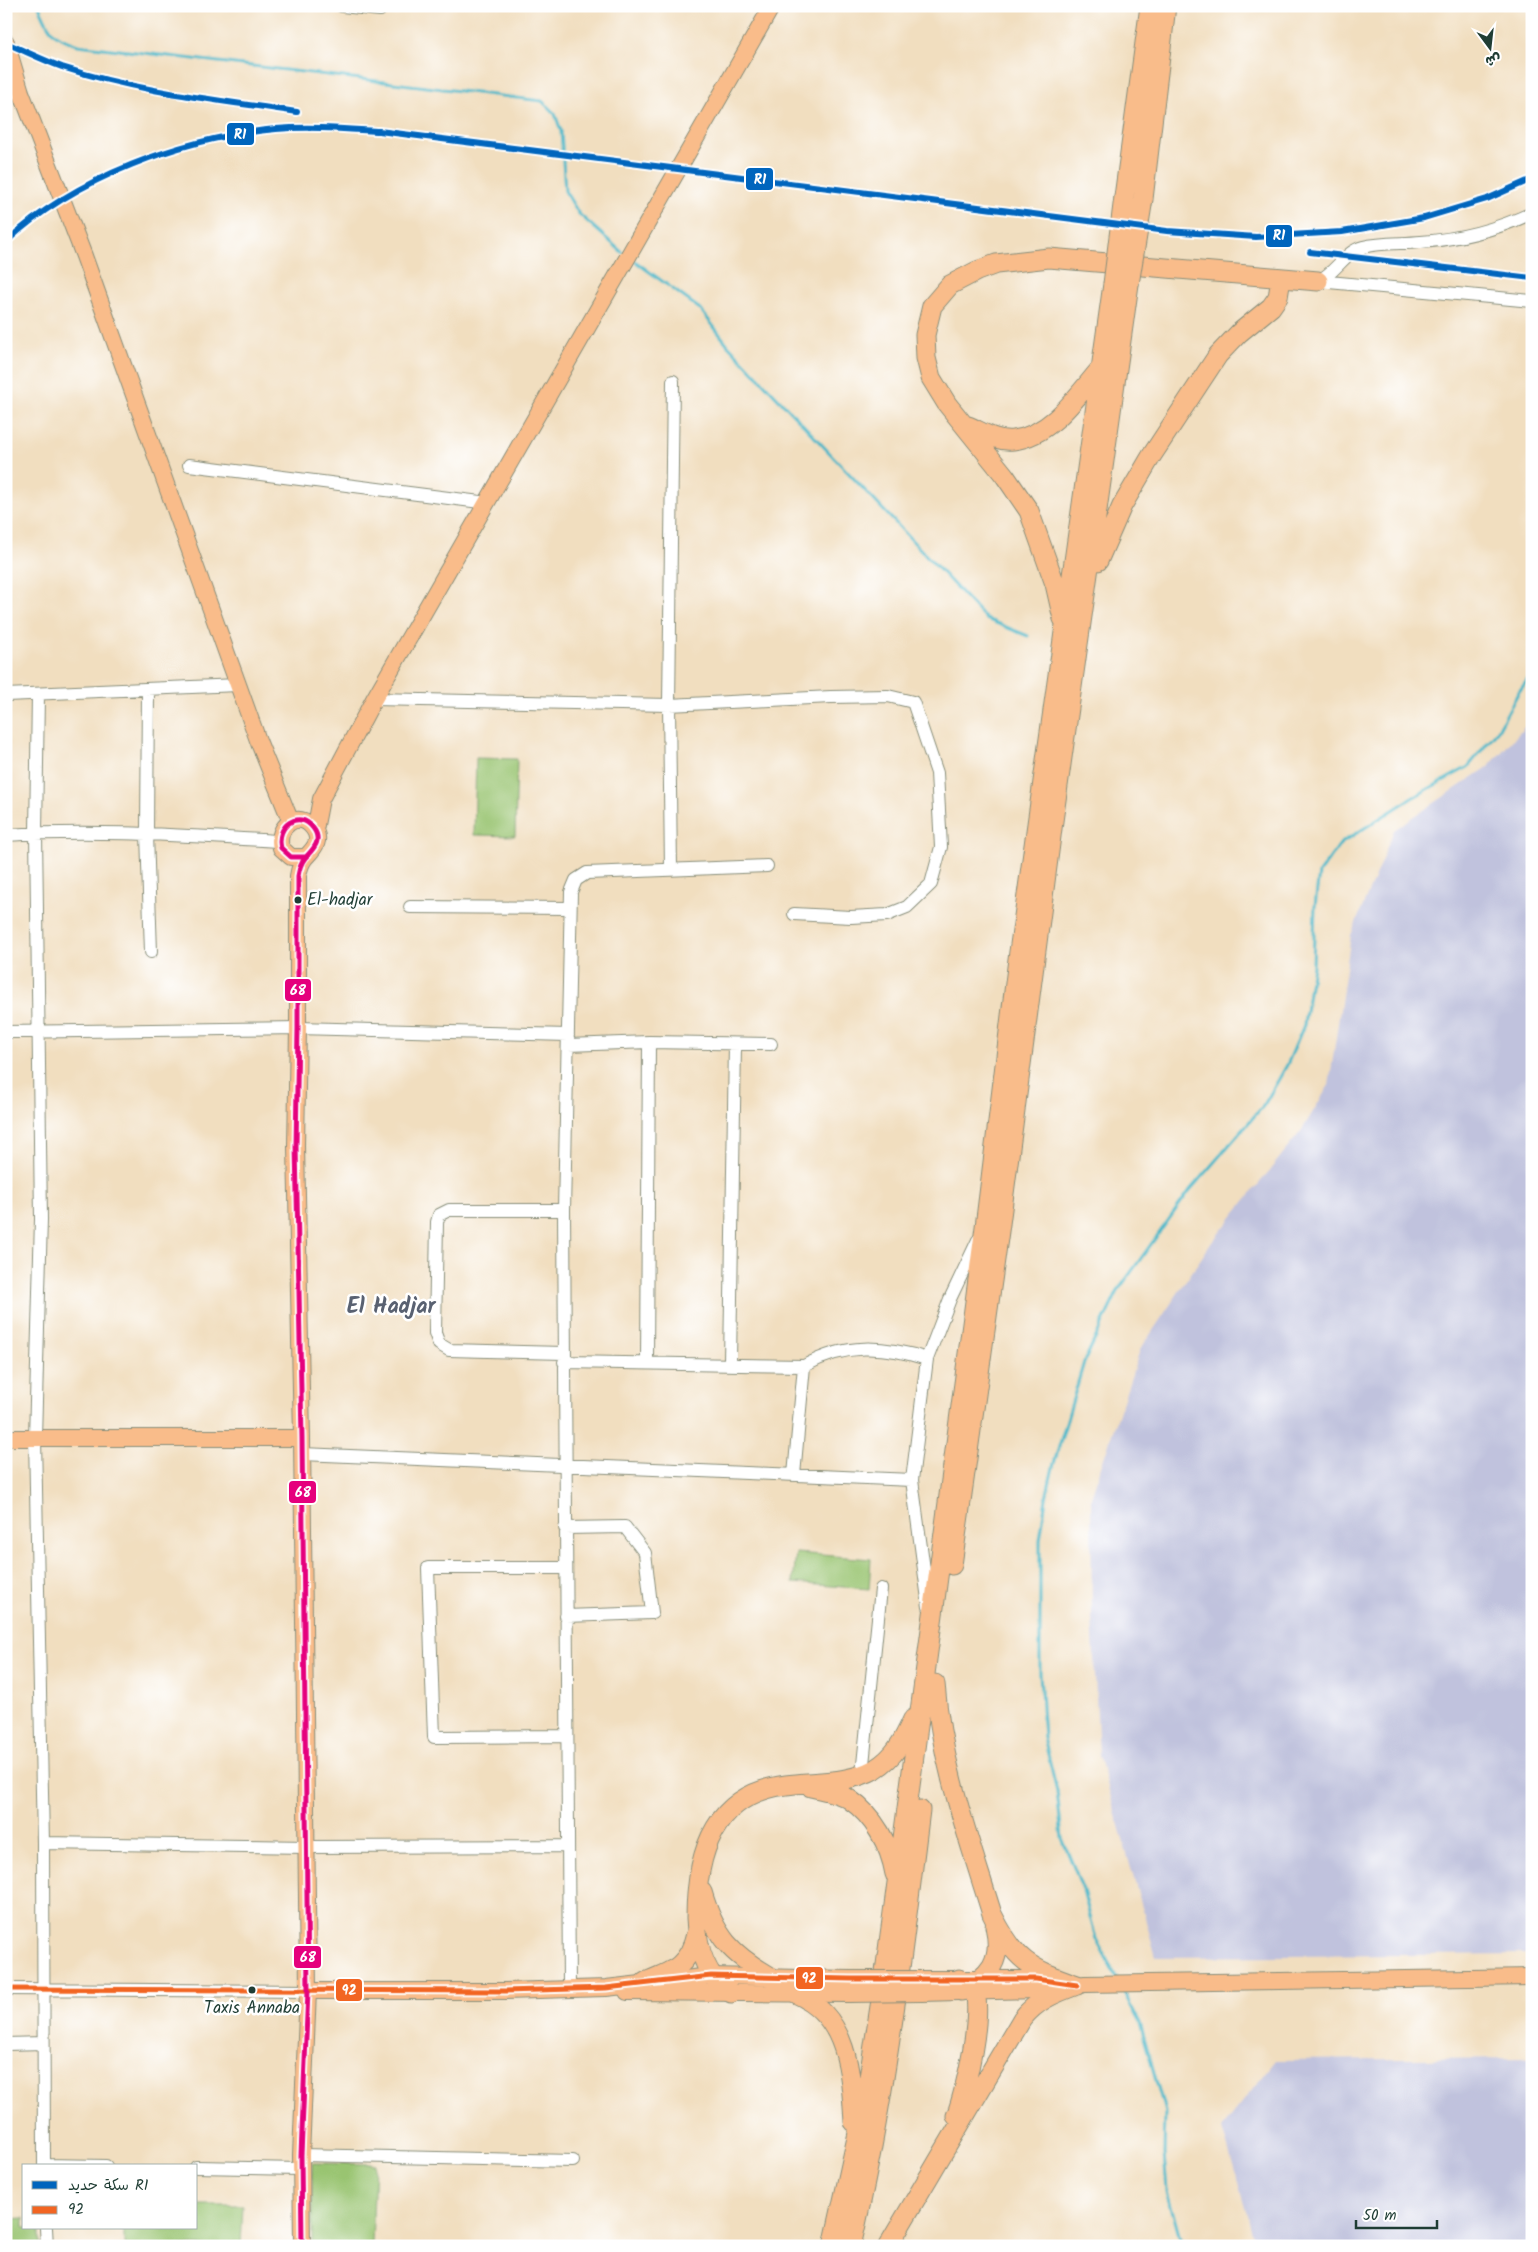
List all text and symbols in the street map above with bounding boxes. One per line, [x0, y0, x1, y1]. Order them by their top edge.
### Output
north arrow [1466, 22, 1516, 72]
text: ش [1483, 47, 1503, 72]
line badge: R1 [226, 122, 255, 146]
text: R1 [234, 124, 247, 146]
line badge: R1 [745, 167, 774, 191]
text: R1 [754, 169, 767, 191]
line badge: R1 [1265, 224, 1293, 248]
text: R1 [1273, 225, 1286, 247]
place label: El-hadjar [307, 887, 374, 914]
marker: El-hadjar [293, 895, 303, 905]
line badge: 68 [284, 978, 312, 1002]
text: 68 [290, 980, 307, 1002]
district label: El Hadjar [347, 1290, 436, 1325]
line badge: 68 [288, 1480, 317, 1504]
text: 68 [295, 1482, 312, 1504]
line badge: 68 [293, 1945, 322, 1969]
text: 68 [300, 1947, 317, 1969]
line badge: 92 [795, 1966, 824, 1990]
text: 92 [801, 1968, 817, 1990]
line badge: 92 [335, 1978, 363, 2002]
text: 92 [341, 1980, 357, 2002]
marker: Taxis Annaba [247, 1985, 257, 1995]
place label: Taxis Annaba [204, 1995, 300, 2022]
legend [22, 2164, 198, 2230]
text: سكة حديد R1 [68, 2174, 149, 2198]
scale bar [1356, 2197, 1437, 2229]
text: 92 [68, 2198, 84, 2222]
text: 50 m [1363, 2204, 1397, 2228]

